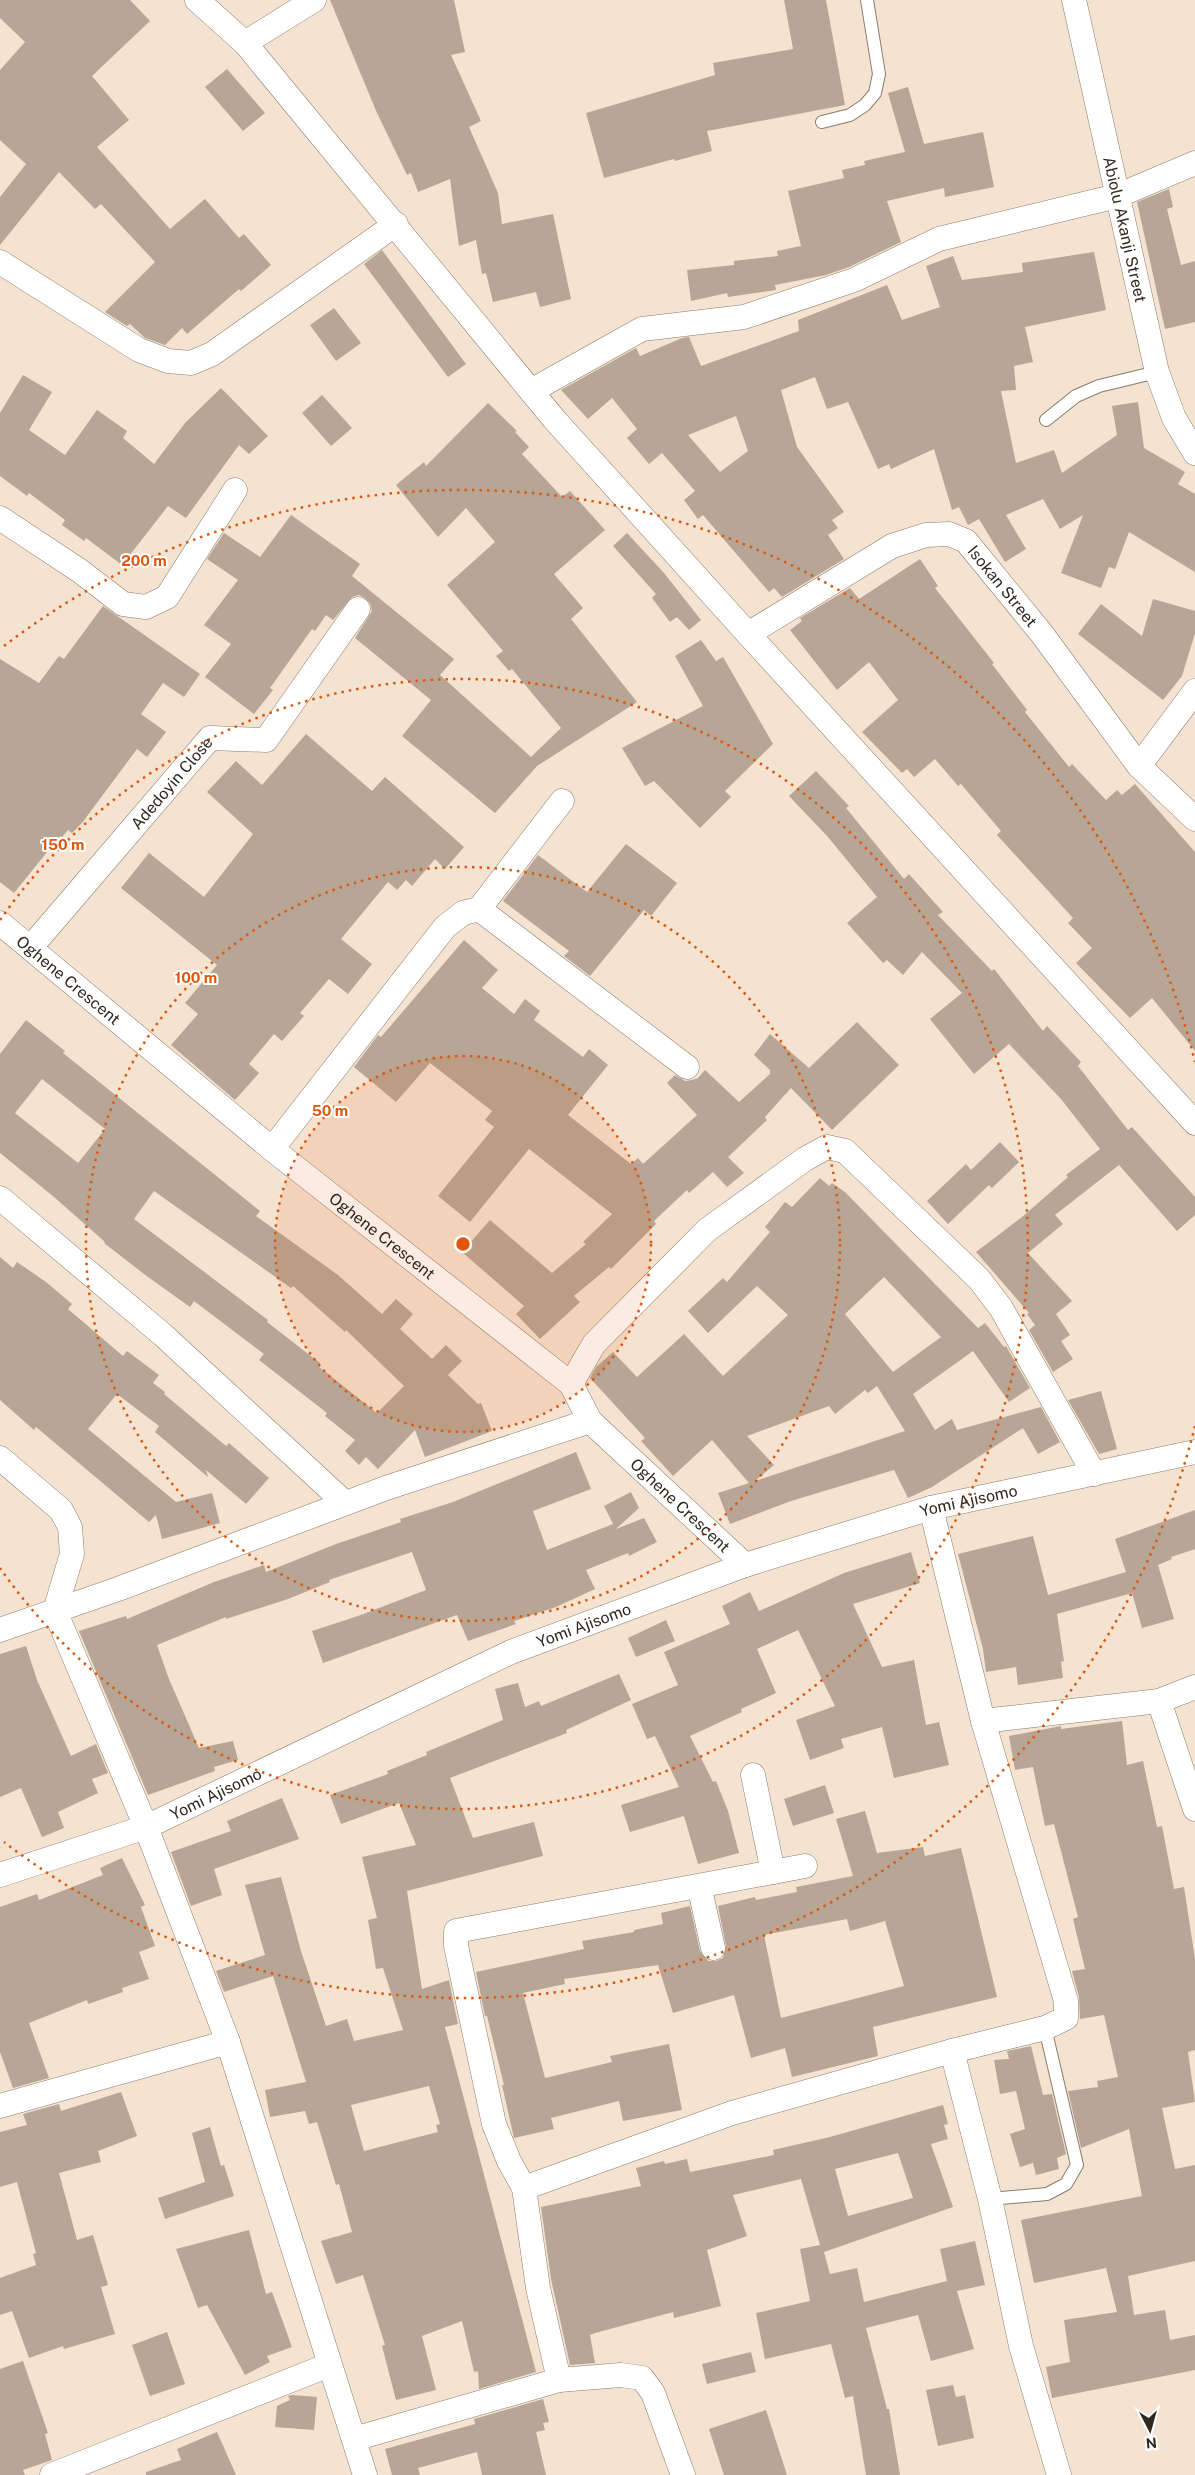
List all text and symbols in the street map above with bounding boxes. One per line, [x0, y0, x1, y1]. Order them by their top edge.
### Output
street label: Abiolu Akanji Street [1099, 155, 1150, 304]
street label: Isokan Street [964, 542, 1041, 631]
text: 200 m [121, 552, 167, 569]
street label: Adedoyin Close [127, 733, 217, 833]
text: 150 m [41, 836, 85, 853]
street label: Oghene Crescent [12, 932, 124, 1029]
text: 100 m [175, 969, 217, 986]
text: 50 m [312, 1102, 348, 1119]
street label: Oghene Crescent [325, 1189, 439, 1284]
centre of rings [454, 1235, 472, 1253]
street label: Oghene Crescent [626, 1454, 734, 1556]
street label: Yomi Ajisomo [918, 1481, 1019, 1521]
street label: Yomi Ajisomo [534, 1599, 634, 1652]
street label: Yomi Ajisomo [167, 1764, 265, 1824]
north arrow [1125, 2405, 1175, 2455]
text: N [1145, 2434, 1158, 2451]

